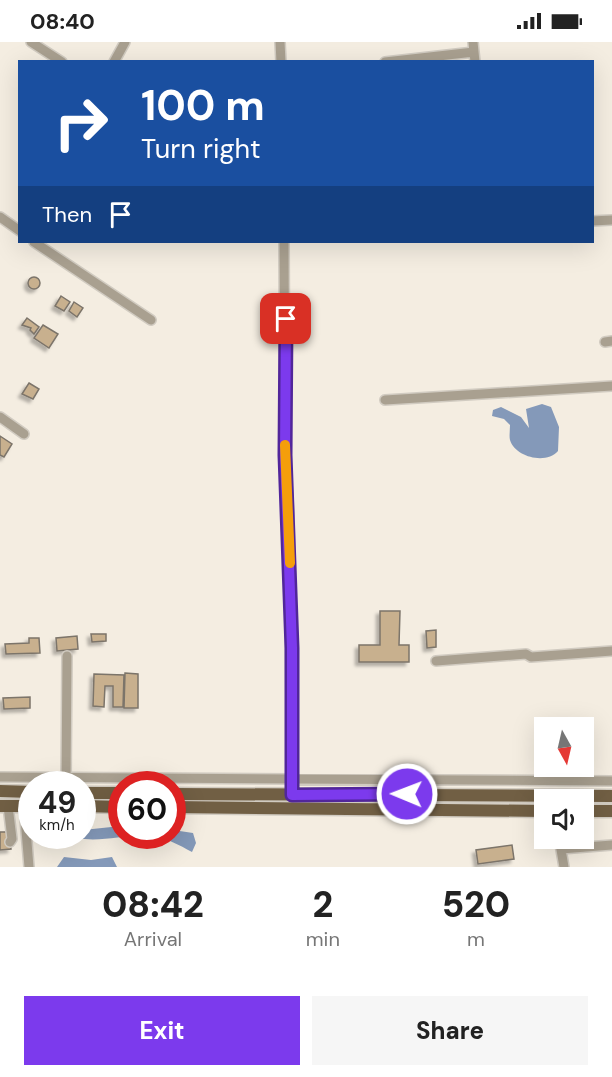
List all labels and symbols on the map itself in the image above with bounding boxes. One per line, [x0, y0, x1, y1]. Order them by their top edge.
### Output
pin [260, 293, 311, 344]
north arrow [534, 717, 594, 777]
position arrow [375, 762, 439, 826]
speed limit sign: 60 [108, 771, 186, 849]

